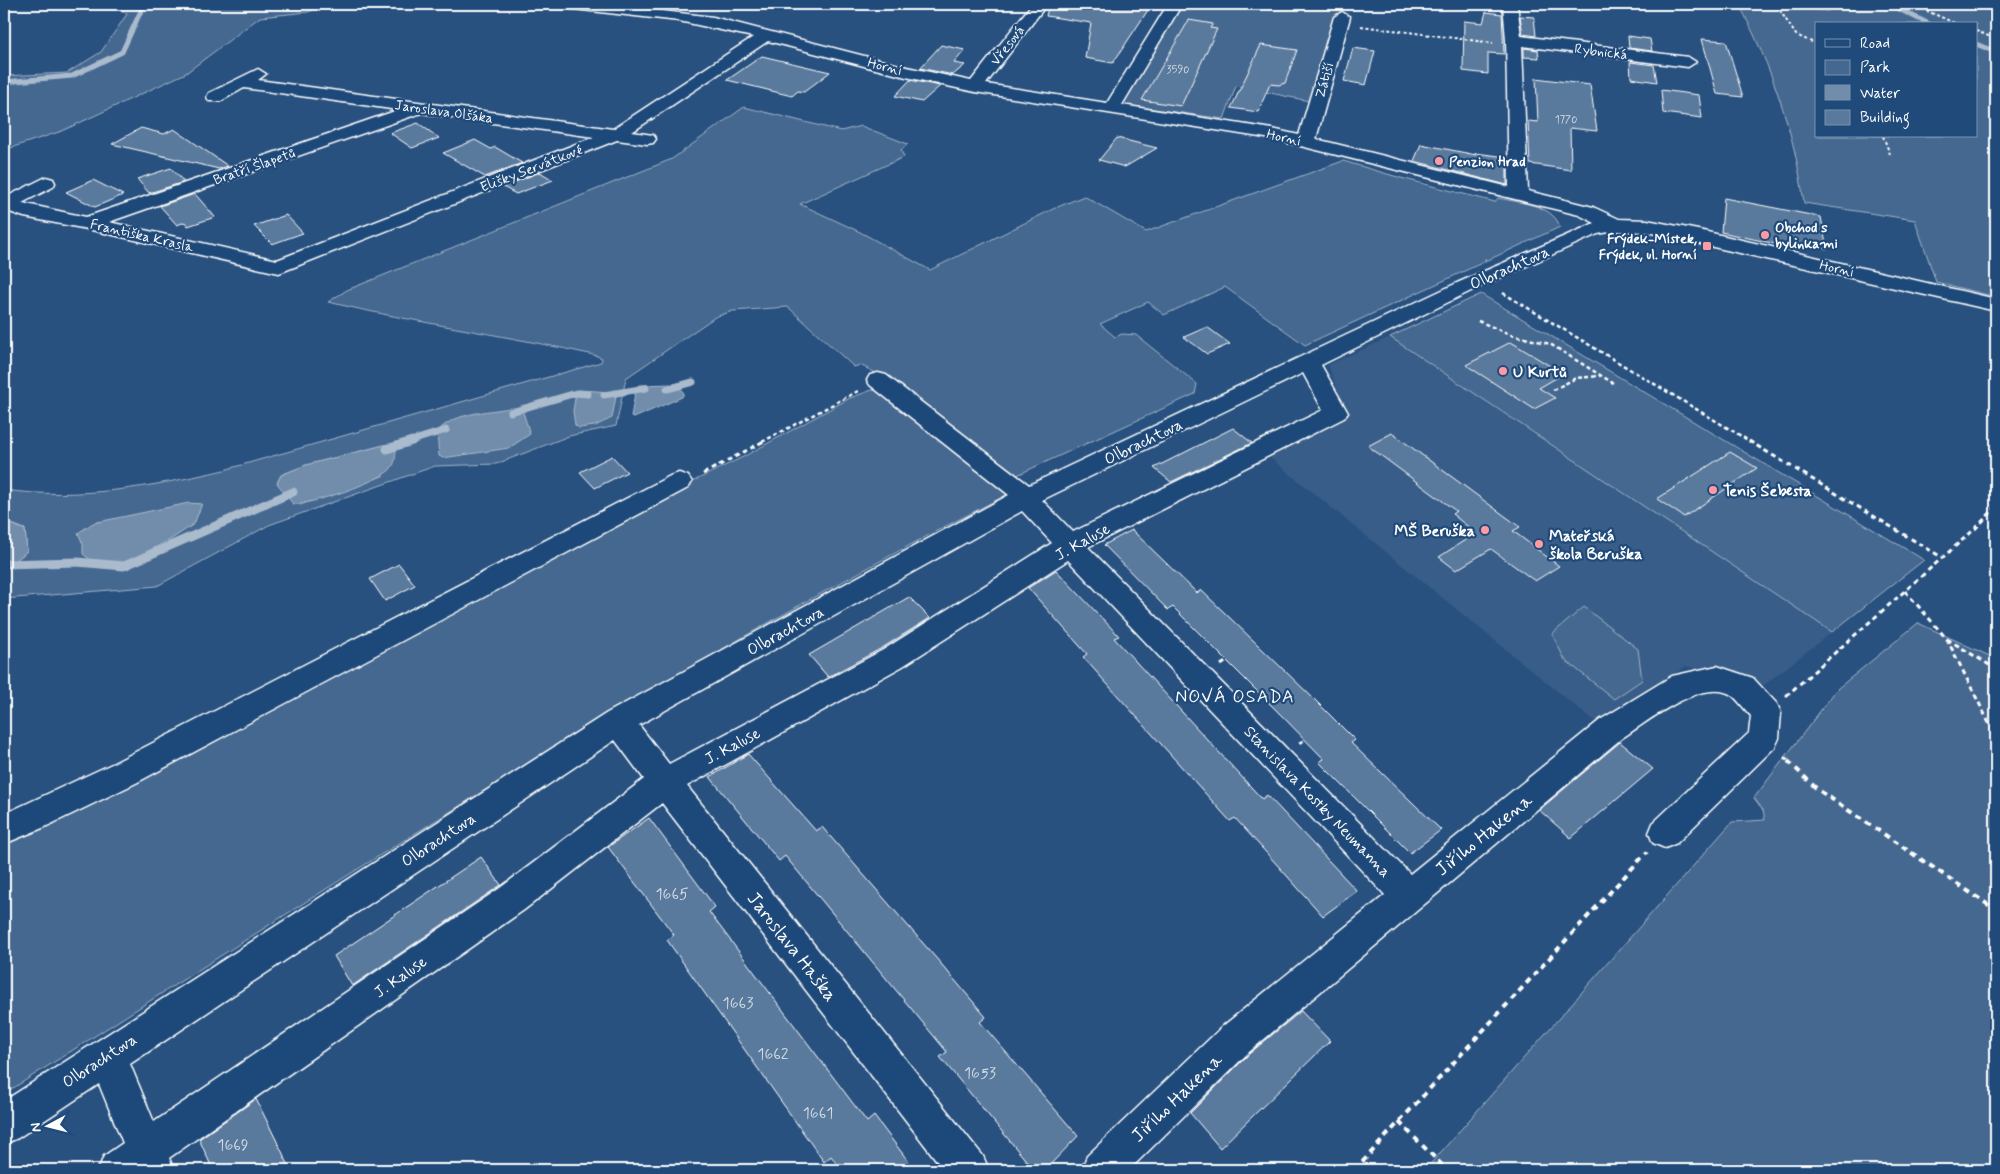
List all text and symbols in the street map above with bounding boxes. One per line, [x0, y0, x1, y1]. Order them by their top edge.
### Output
street label: Vřesová [987, 22, 1029, 69]
legend [1815, 22, 1978, 138]
text: Road [1860, 34, 1890, 54]
street label: Rybnická [1573, 40, 1628, 64]
street label: Horní [865, 54, 904, 80]
text: Park [1860, 58, 1890, 78]
street label: Zátiší [1311, 60, 1339, 100]
house number: 3590 [1167, 63, 1189, 77]
text: Water [1860, 84, 1900, 104]
street label: Jaroslava Olšáka [393, 96, 494, 128]
text: Building [1860, 108, 1910, 129]
house number: 1770 [1555, 113, 1577, 127]
street label: Horní [1265, 125, 1303, 151]
street label: Elišky Servátkové [478, 141, 585, 197]
street label: Bratří Šlapetů [211, 145, 298, 189]
place label: Penzion Hrad [1449, 153, 1526, 171]
marker: Penzion Hrad [1433, 155, 1445, 167]
street label: Františka Krasla [88, 215, 196, 257]
place label: Obchod s bylinkami [1775, 219, 1838, 253]
marker: Obchod s bylinkami [1759, 229, 1771, 241]
place label: Frýdek-Místek, Frýdek, ul. Horní [1599, 230, 1697, 264]
marker: Frýdek-Místek, Frýdek, ul. Horní [1701, 240, 1713, 252]
street label: Olbrachtova [1467, 242, 1553, 295]
street label: Horní [1818, 256, 1856, 282]
place label: U Kurtů [1513, 362, 1567, 383]
marker: U Kurtů [1497, 365, 1509, 377]
street label: Olbrachtova [1101, 414, 1186, 470]
place label: Tenis Šebesta [1723, 481, 1812, 502]
marker: Tenis Šebesta [1707, 484, 1719, 496]
street label: J. Kaluse [1051, 518, 1114, 566]
place label: MŠ Beruška [1394, 521, 1475, 542]
marker: MŠ Beruška [1479, 524, 1491, 536]
place label: Mateřská škola Beruška [1548, 526, 1643, 565]
marker: Mateřská škola Beruška [1533, 538, 1545, 550]
street label: Olbrachtova [744, 602, 828, 661]
district label: NOVÁ OSADA [1175, 685, 1295, 709]
street label: Stanislava Kostky Neumanna [1239, 722, 1395, 882]
street label: J. Kaluse [701, 723, 765, 770]
street label: Jiřího Hakena [1430, 788, 1538, 882]
street label: Olbrachtova [398, 808, 480, 872]
house number: 1665 [655, 884, 689, 905]
street label: Jaroslava Haška [741, 887, 843, 1007]
street label: J. Kaluse [370, 951, 432, 1003]
house number: 1663 [723, 993, 753, 1014]
street label: Olbrachtova [59, 1029, 141, 1093]
house number: 1662 [757, 1044, 789, 1065]
street label: Jiřího Hakena [1126, 1048, 1229, 1148]
house number: 1653 [964, 1063, 996, 1084]
north arrow [22, 1102, 72, 1152]
house number: 1661 [803, 1103, 833, 1124]
text: N [27, 1122, 46, 1133]
house number: 1669 [217, 1135, 249, 1156]

